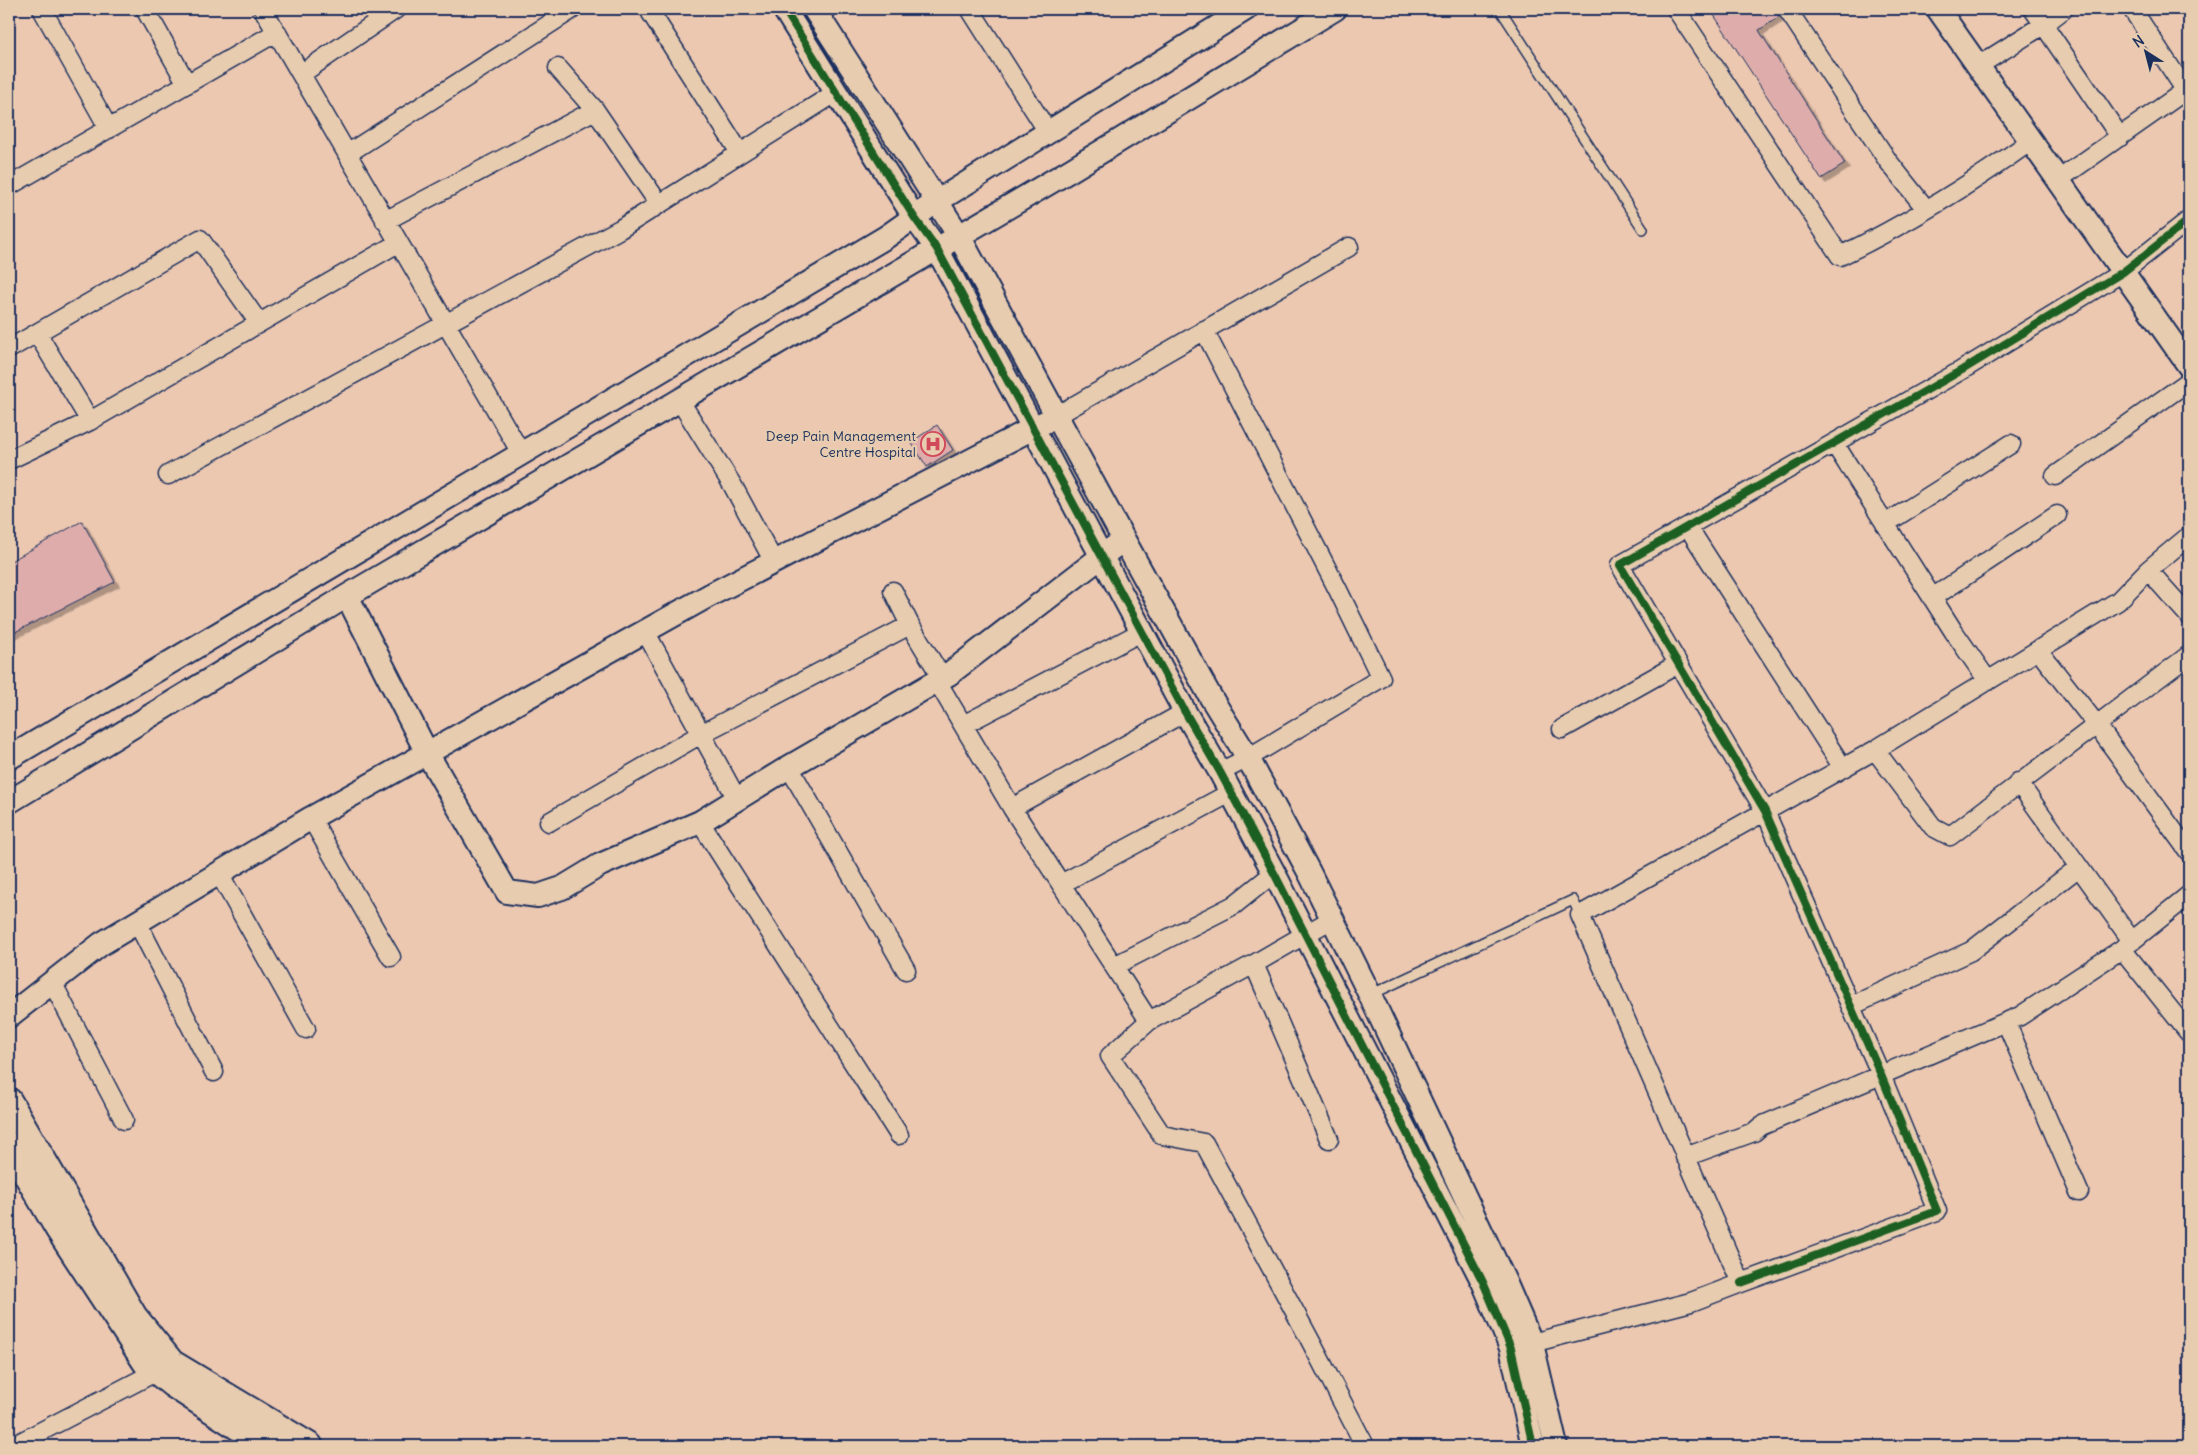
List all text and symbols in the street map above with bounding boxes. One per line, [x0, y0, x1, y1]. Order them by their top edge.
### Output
north arrow [2120, 28, 2170, 78]
text: N [2129, 31, 2148, 52]
place label: Deep Pain Management Centre Hospital [766, 427, 916, 461]
hospital icon: Deep Pain Management Centre Hospital [920, 431, 946, 457]

